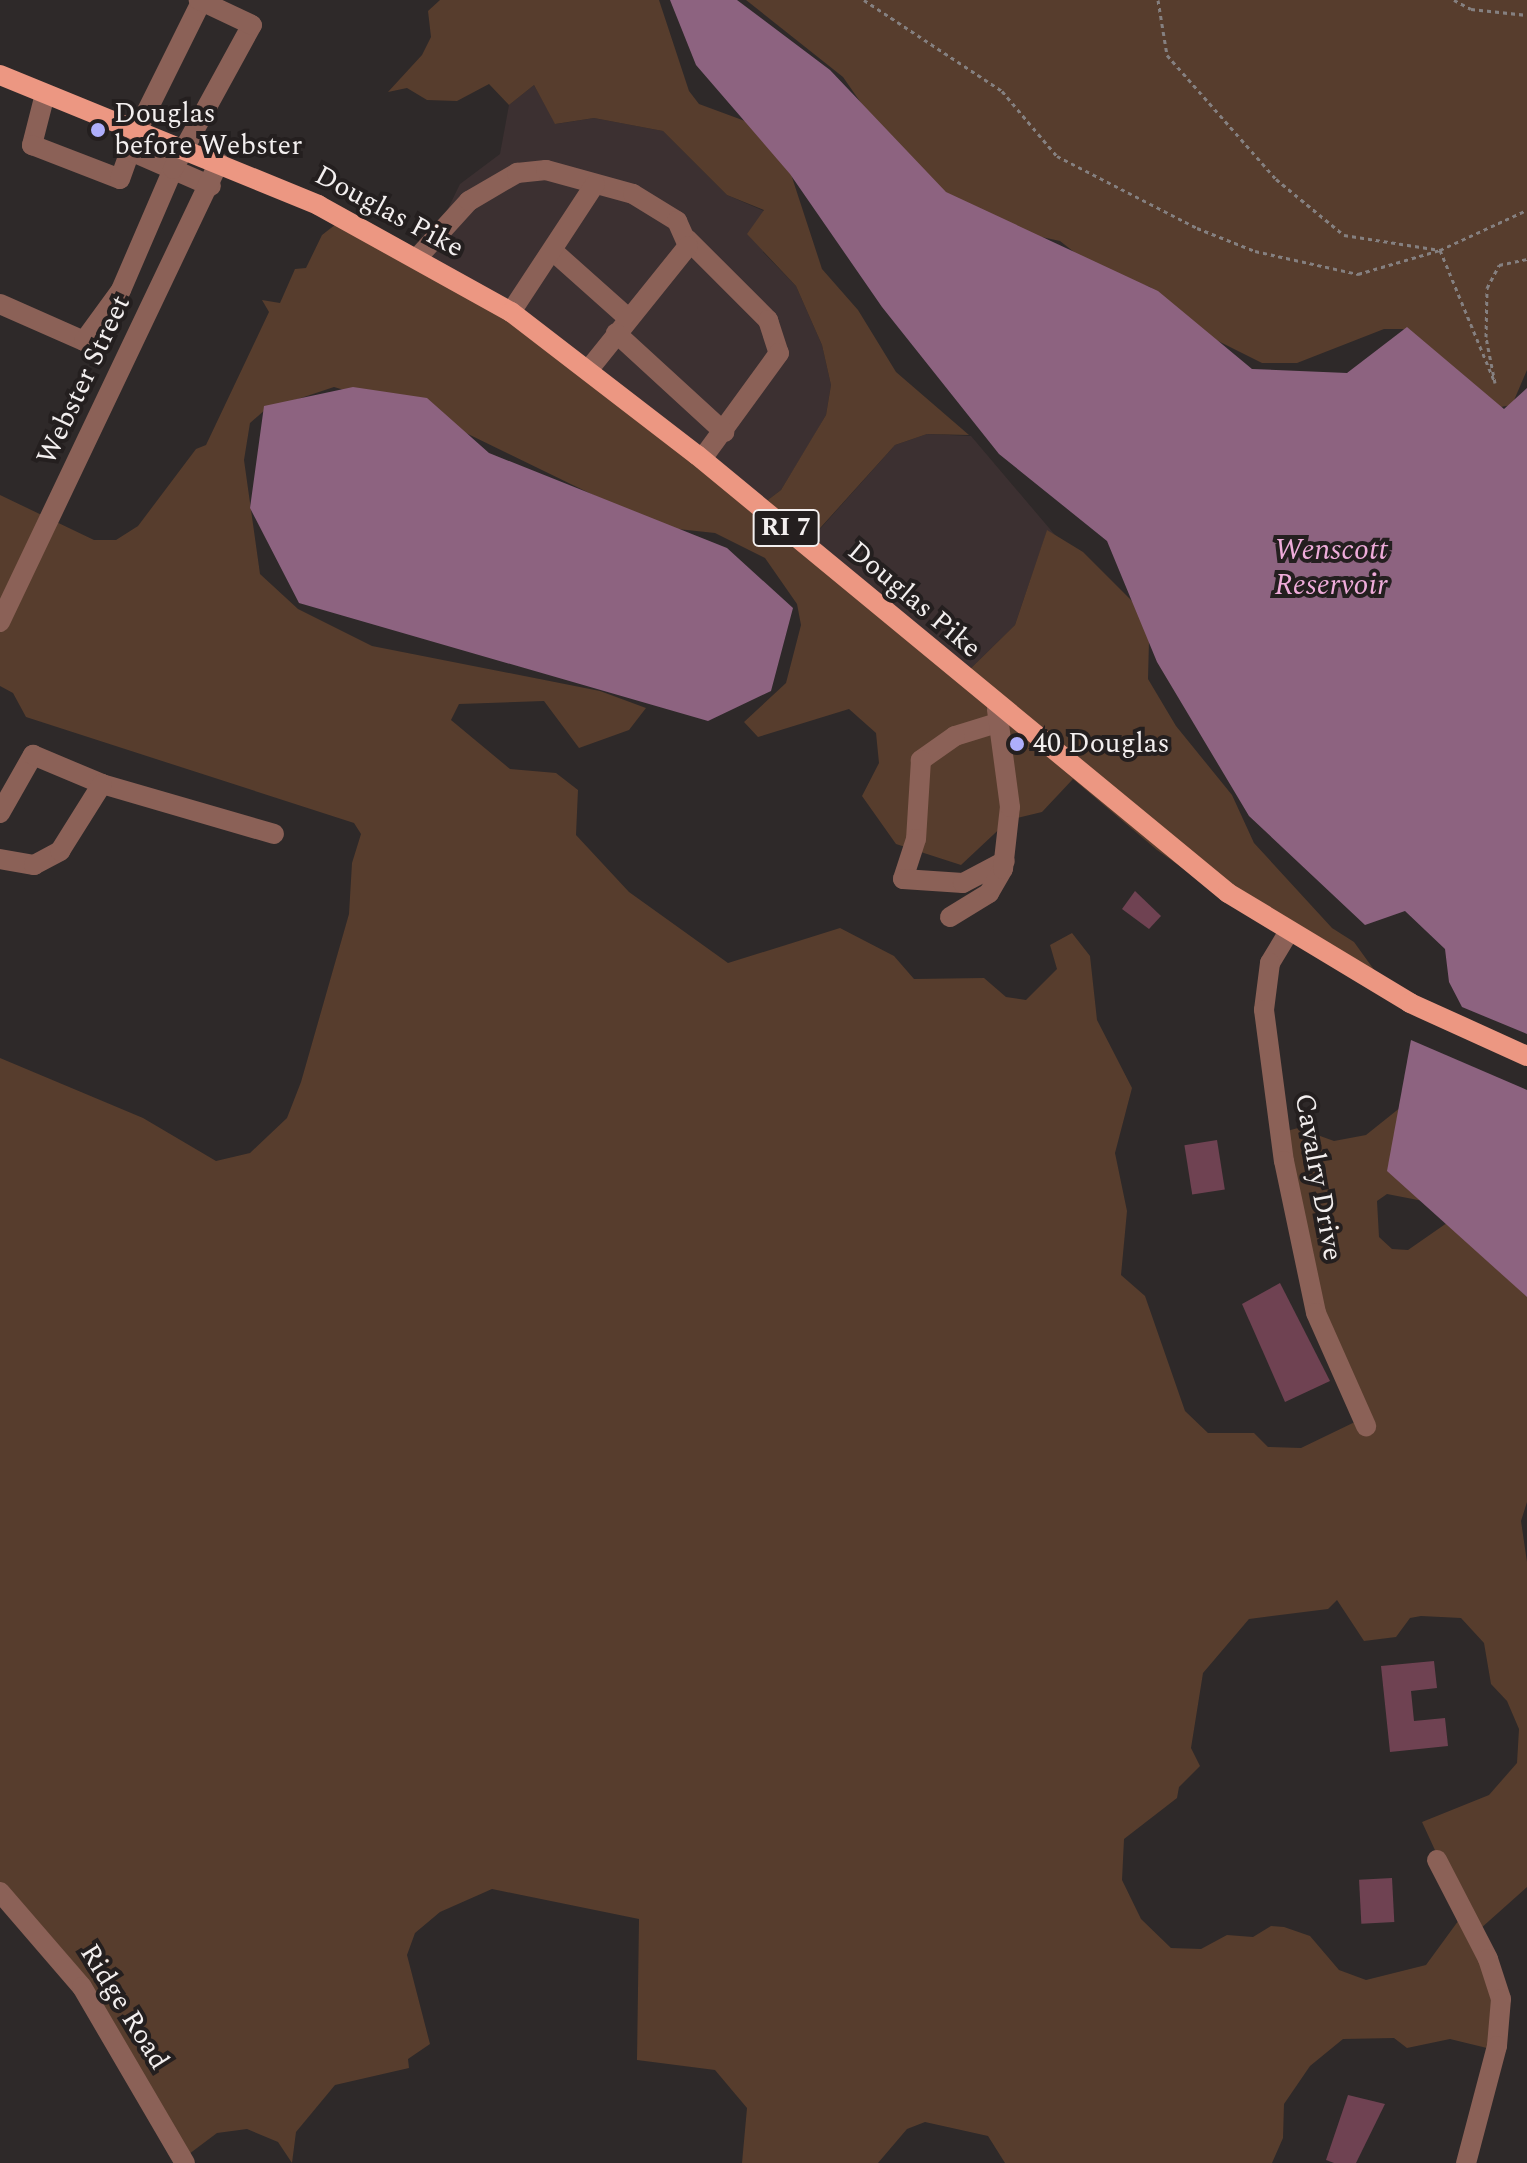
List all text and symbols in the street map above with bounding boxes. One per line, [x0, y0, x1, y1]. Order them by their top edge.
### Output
place label: Douglas before Webster [114, 97, 302, 163]
marker: Douglas before Webster [89, 121, 107, 139]
street label: Douglas Pike [309, 159, 469, 265]
street label: Webster Street [30, 290, 138, 470]
road number: RI 7 [752, 506, 820, 550]
water label: Wenscott Reservoir [1274, 532, 1388, 602]
street label: Douglas Pike [840, 534, 988, 666]
place label: 40 Douglas [1033, 727, 1170, 761]
marker: 40 Douglas [1008, 735, 1026, 753]
street label: Cavalry Drive [1287, 1091, 1349, 1263]
street label: Ridge Road [72, 1938, 176, 2076]

